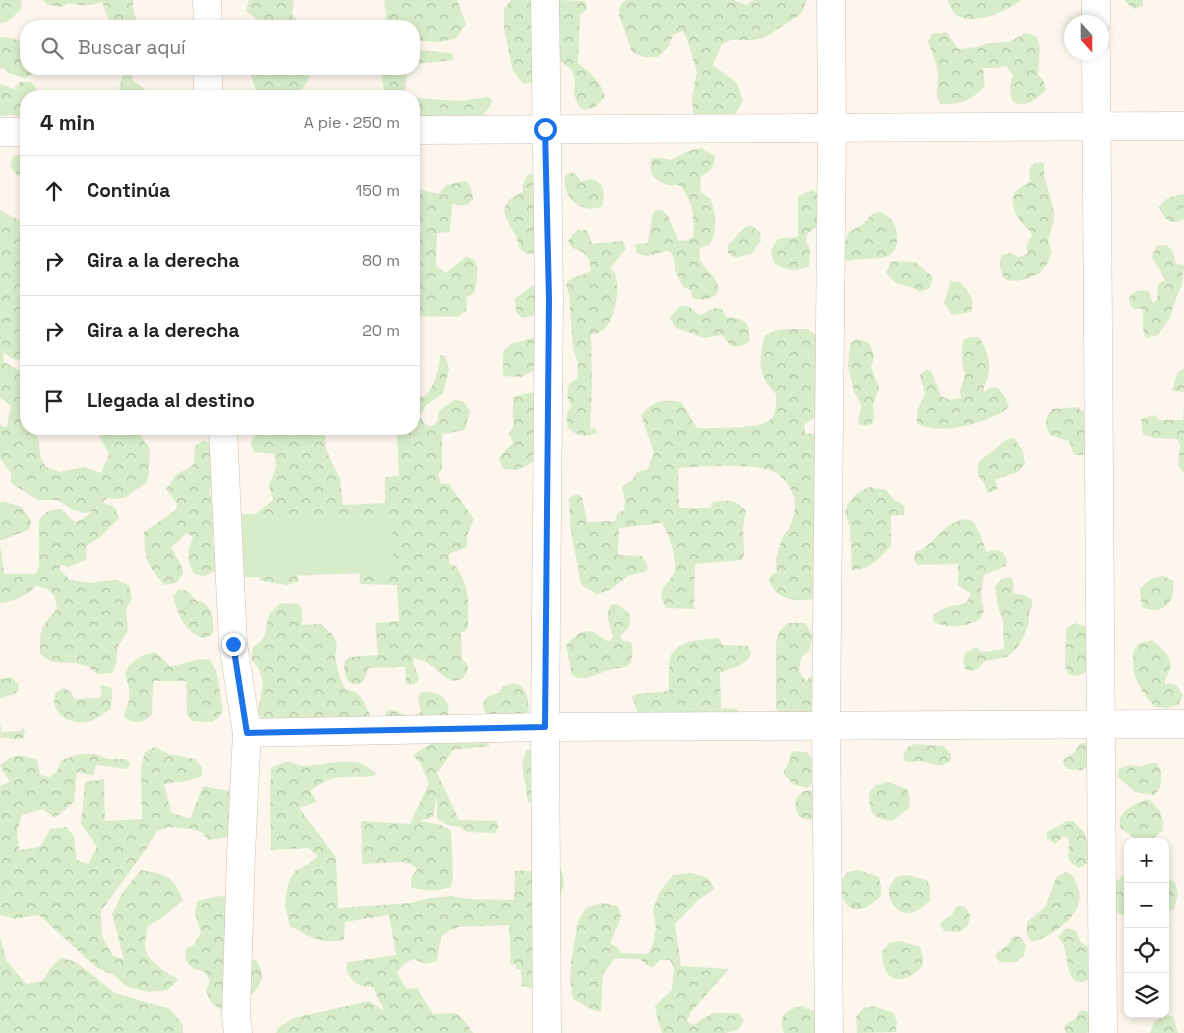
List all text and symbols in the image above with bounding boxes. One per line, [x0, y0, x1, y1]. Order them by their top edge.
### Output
north arrow [1064, 15, 1109, 60]
search box [20, 20, 420, 75]
icon: search [38, 34, 66, 62]
text: Buscar aquí [78, 35, 186, 60]
text: 4 min [40, 109, 95, 136]
text: A pie · 250 m [304, 112, 400, 133]
route start [534, 118, 557, 141]
icon: ahead [40, 177, 68, 205]
text: Continúa [87, 178, 170, 203]
text: 150 m [356, 180, 400, 201]
icon: right [40, 247, 68, 275]
text: Gira a la derecha [87, 248, 239, 273]
text: 80 m [362, 250, 400, 271]
icon: right [40, 317, 68, 345]
text: Gira a la derecha [87, 318, 239, 343]
text: 20 m [362, 320, 400, 341]
icon: arrive [40, 387, 68, 415]
text: Llegada al destino [87, 388, 255, 413]
route end [222, 633, 245, 656]
map controls [1124, 838, 1169, 1018]
button: + [1124, 838, 1169, 883]
button: − [1124, 883, 1169, 928]
button: locate [1124, 928, 1169, 973]
button: layers [1124, 973, 1169, 1018]

